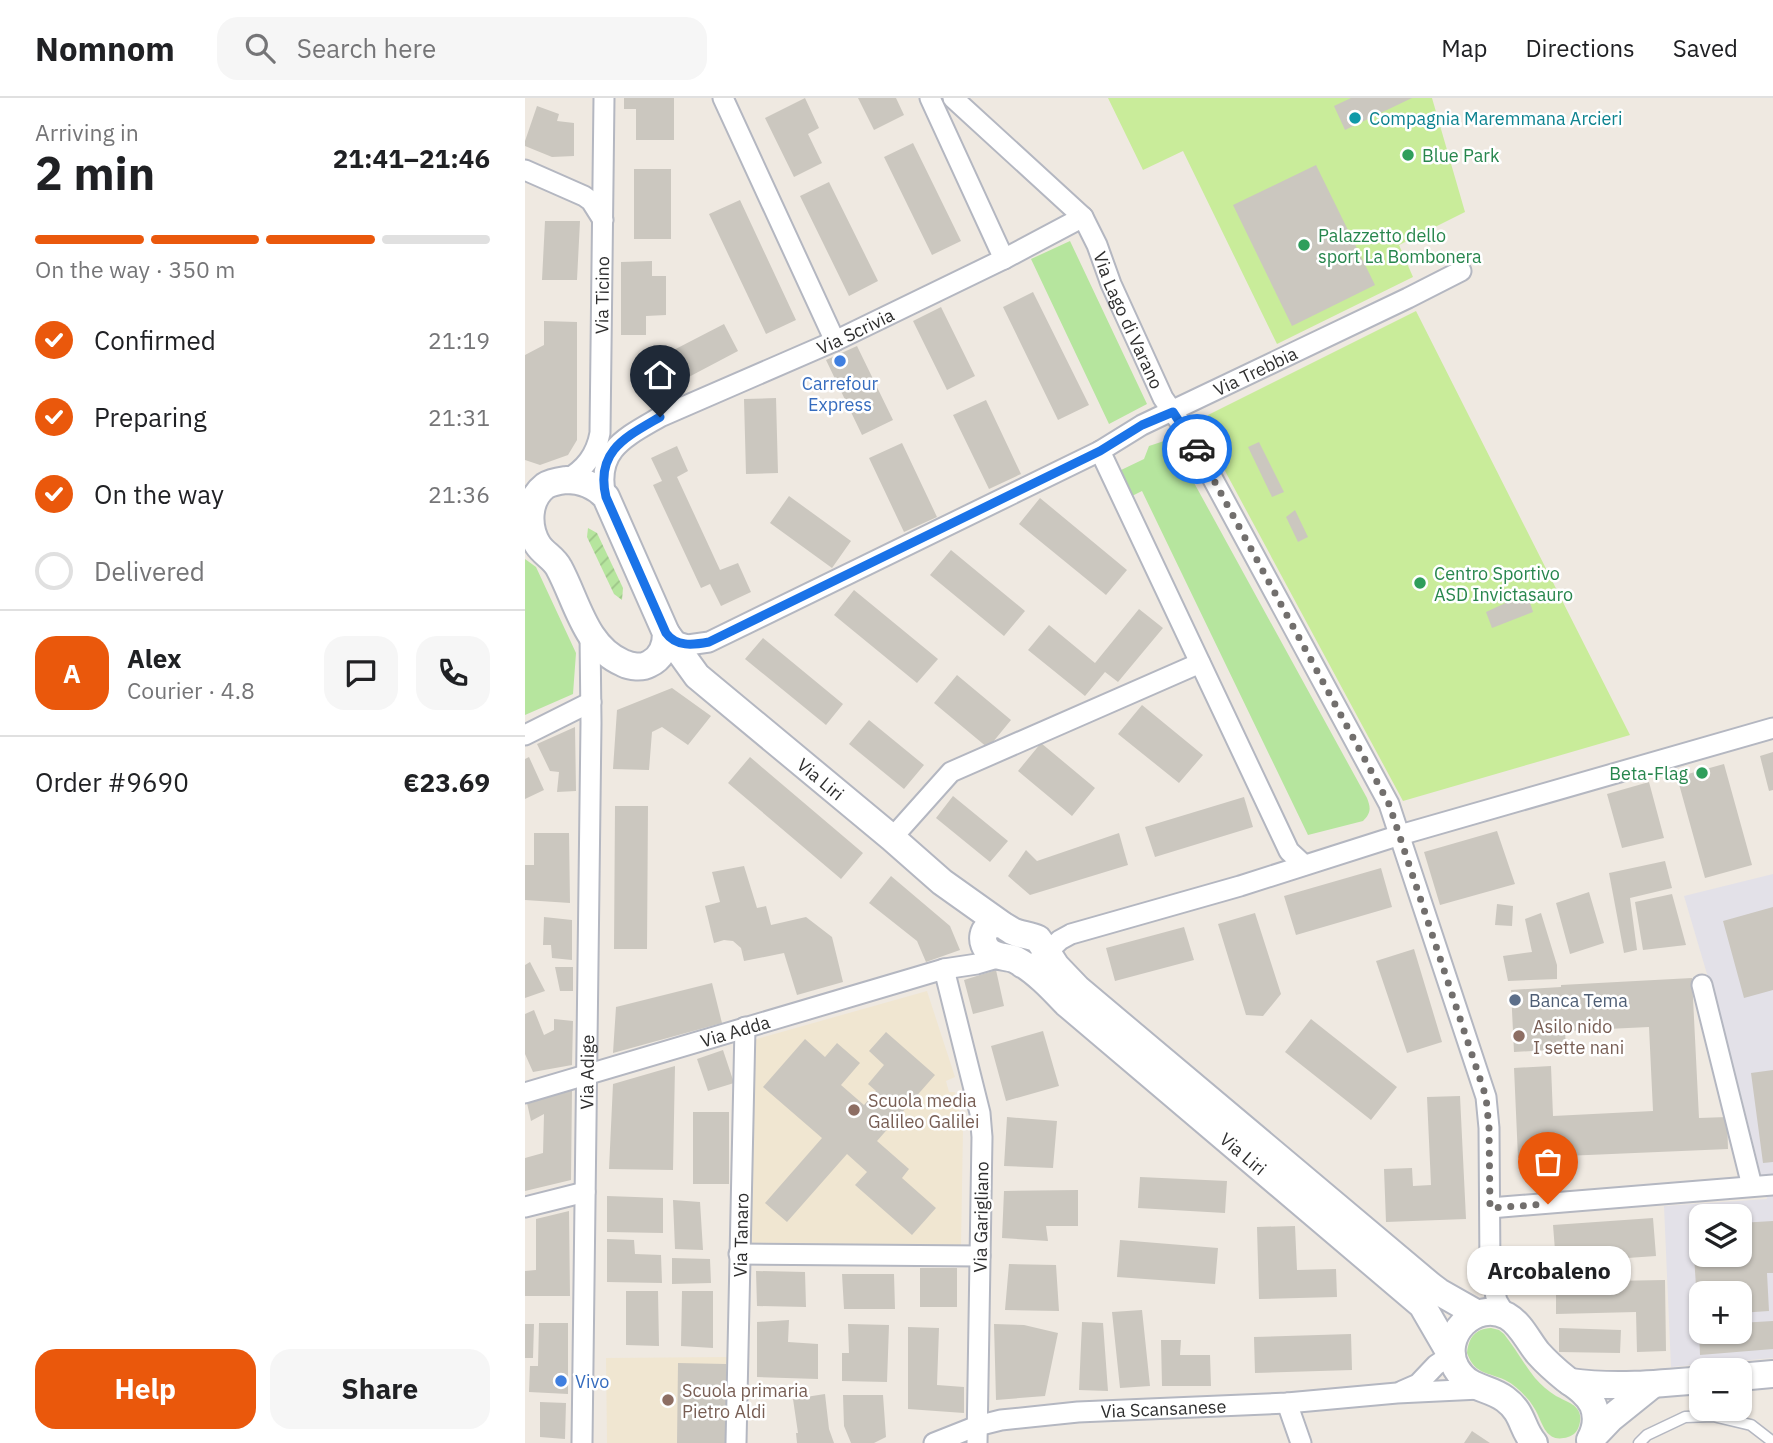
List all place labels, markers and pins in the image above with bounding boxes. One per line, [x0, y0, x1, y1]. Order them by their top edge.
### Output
place label: Compagnia Maremmana Arcieri [1369, 107, 1622, 130]
marker: Compagnia Maremmana Arcieri [1347, 110, 1363, 126]
place label: Blue Park [1422, 144, 1500, 167]
marker: Blue Park [1400, 147, 1416, 163]
place label: Palazzetto dello sport La Bombonera [1318, 224, 1482, 268]
marker: Palazzetto dello sport La Bombonera [1296, 237, 1312, 253]
pin [630, 345, 690, 417]
marker: Carrefour Express [832, 353, 848, 369]
place label: Carrefour Express [802, 372, 879, 416]
place label: Centro Sportivo ASD Invictasauro [1434, 562, 1573, 606]
marker: Centro Sportivo ASD Invictasauro [1412, 575, 1428, 591]
place label: Beta-Flag [1609, 762, 1688, 785]
marker: Beta-Flag [1694, 765, 1710, 781]
place label: Banca Tema [1529, 989, 1628, 1012]
marker: Banca Tema [1507, 992, 1523, 1008]
place label: Asilo nido I sette nani [1533, 1015, 1624, 1059]
marker: Asilo nido I sette nani [1511, 1028, 1527, 1044]
place label: Scuola media Galileo Galilei [868, 1089, 979, 1133]
marker: Scuola media Galileo Galilei [846, 1102, 862, 1118]
pin [1518, 1132, 1578, 1204]
callout: Arcobaleno [1466, 1246, 1630, 1295]
place label: Vivo [575, 1370, 609, 1393]
marker: Vivo [553, 1373, 569, 1389]
place label: Scuola primaria Pietro Aldi [682, 1379, 809, 1423]
marker: Scuola primaria Pietro Aldi [660, 1392, 676, 1408]

